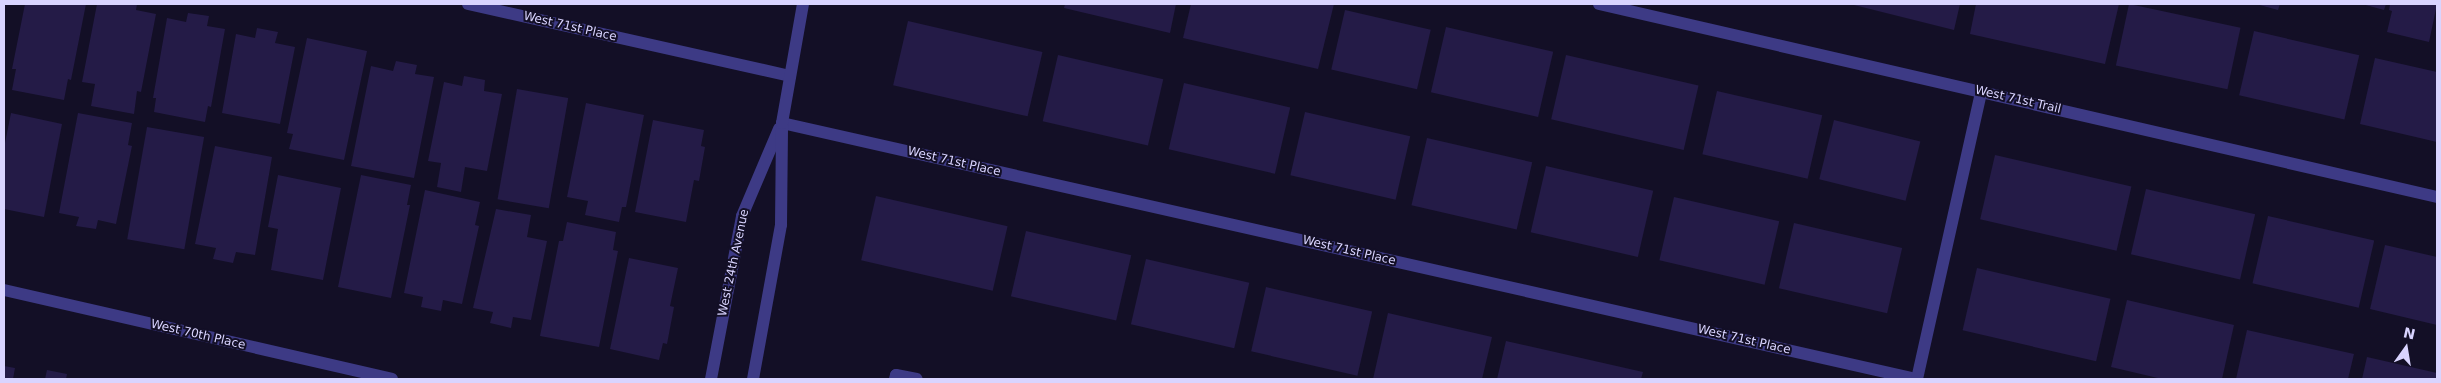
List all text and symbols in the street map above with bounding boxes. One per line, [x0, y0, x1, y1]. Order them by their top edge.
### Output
street label: West 71st Place [522, 9, 618, 45]
street label: West 71st Trail [1974, 83, 2062, 117]
street label: West 71st Place [906, 144, 1002, 180]
street label: West 24th Avenue [716, 208, 752, 318]
street label: West 71st Place [1301, 233, 1397, 269]
street label: West 70th Place [149, 317, 247, 353]
street label: West 71st Place [1696, 322, 1792, 358]
north arrow [2381, 323, 2431, 373]
text: N [2402, 324, 2417, 342]

